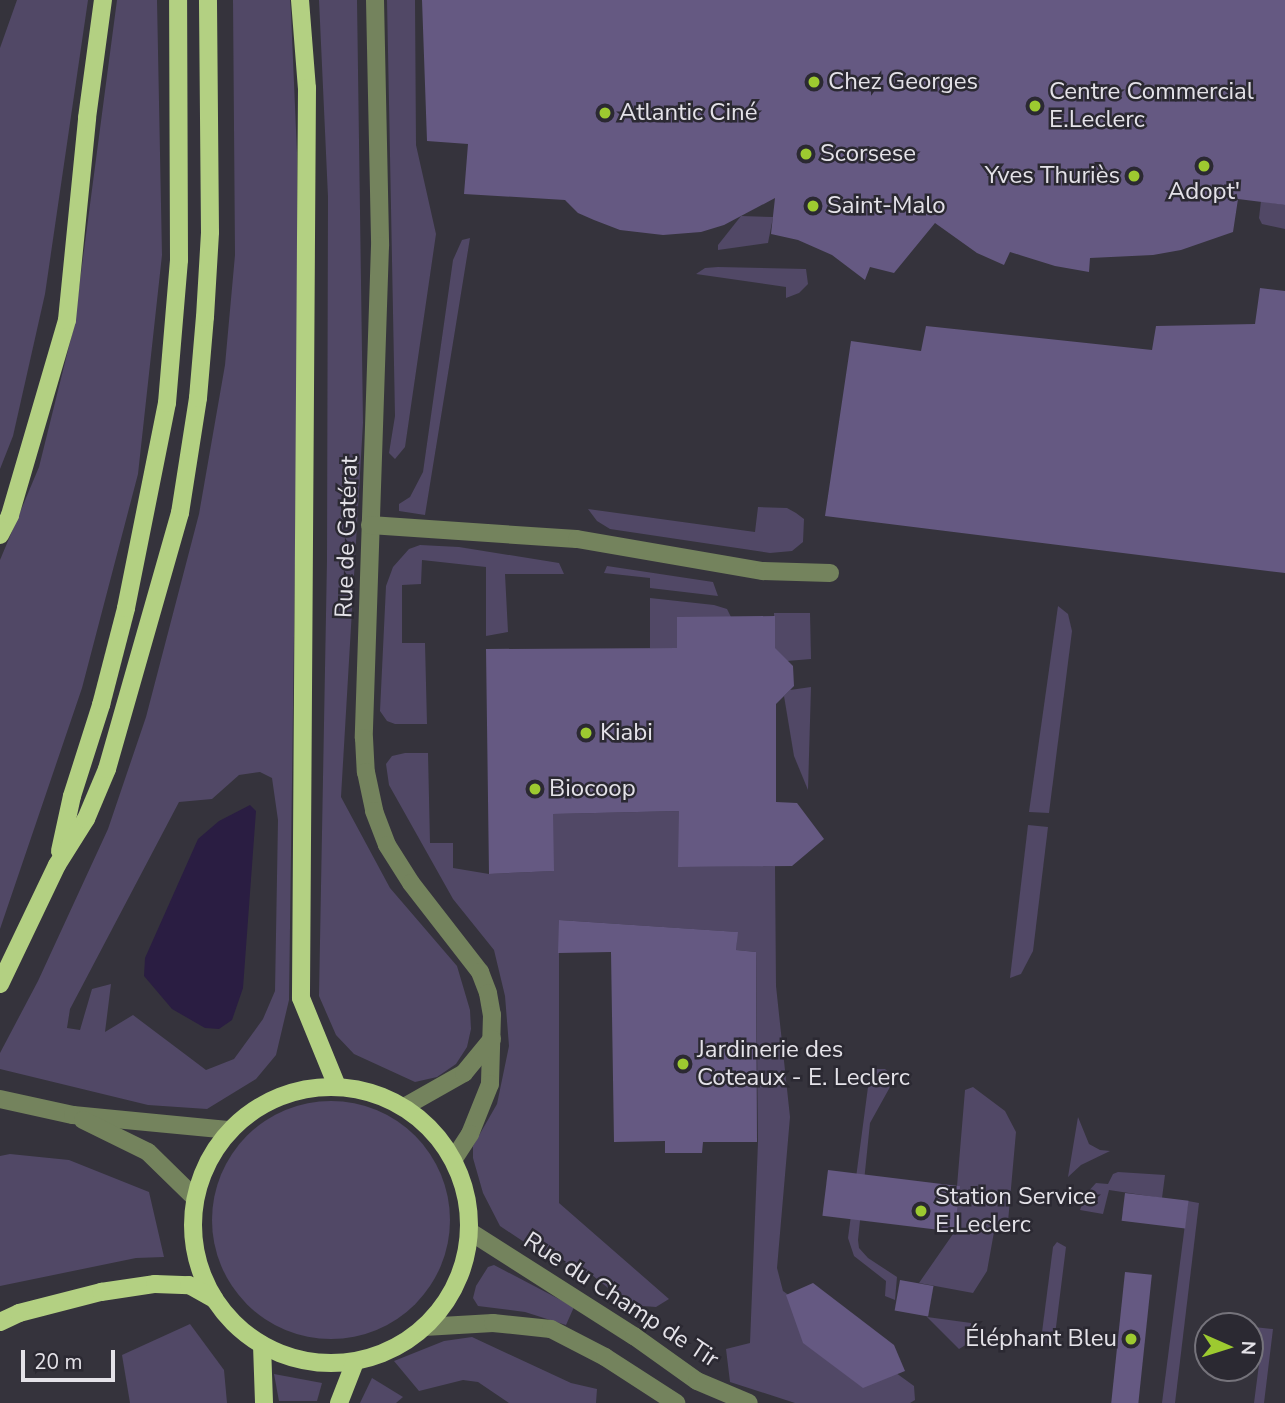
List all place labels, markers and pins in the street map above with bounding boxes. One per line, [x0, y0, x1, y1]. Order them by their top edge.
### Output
place label: Chez Georges [828, 68, 978, 96]
marker: Chez Georges [806, 74, 822, 90]
place label: Centre Commercial E.Leclerc [1049, 78, 1254, 134]
marker: Centre Commercial E.Leclerc [1027, 98, 1043, 114]
place label: Atlantic Ciné [619, 99, 757, 127]
marker: Atlantic Ciné [597, 105, 613, 121]
place label: Scorsese [820, 140, 916, 168]
marker: Scorsese [798, 146, 814, 162]
marker: Adopt' [1196, 158, 1212, 174]
place label: Yves Thuriès [985, 162, 1120, 190]
marker: Yves Thuriès [1126, 168, 1142, 184]
place label: Adopt' [1168, 178, 1240, 206]
place label: Saint-Malo [827, 192, 946, 220]
marker: Saint-Malo [805, 198, 821, 214]
place label: Kiabi [600, 719, 653, 747]
marker: Kiabi [578, 725, 594, 741]
place label: Biocoop [549, 775, 636, 803]
marker: Biocoop [527, 781, 543, 797]
place label: Jardinerie des Coteaux - E. Leclerc [697, 1036, 910, 1092]
marker: Jardinerie des Coteaux - E. Leclerc [675, 1056, 691, 1072]
place label: Station Service E.Leclerc [935, 1183, 1096, 1239]
marker: Station Service E.Leclerc [913, 1203, 929, 1219]
place label: Éléphant Bleu [965, 1325, 1117, 1353]
marker: Éléphant Bleu [1123, 1331, 1139, 1347]

